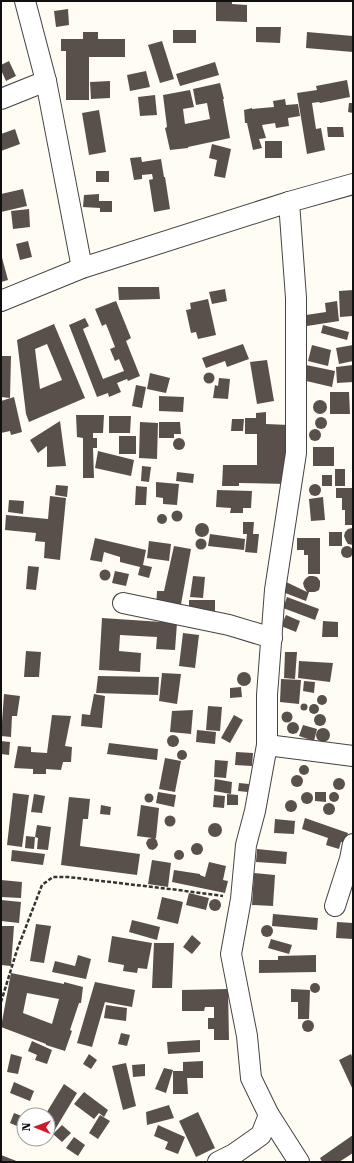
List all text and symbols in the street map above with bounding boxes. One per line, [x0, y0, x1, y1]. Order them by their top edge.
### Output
north arrow [16, 1107, 56, 1147]
text: N [20, 1122, 33, 1131]

